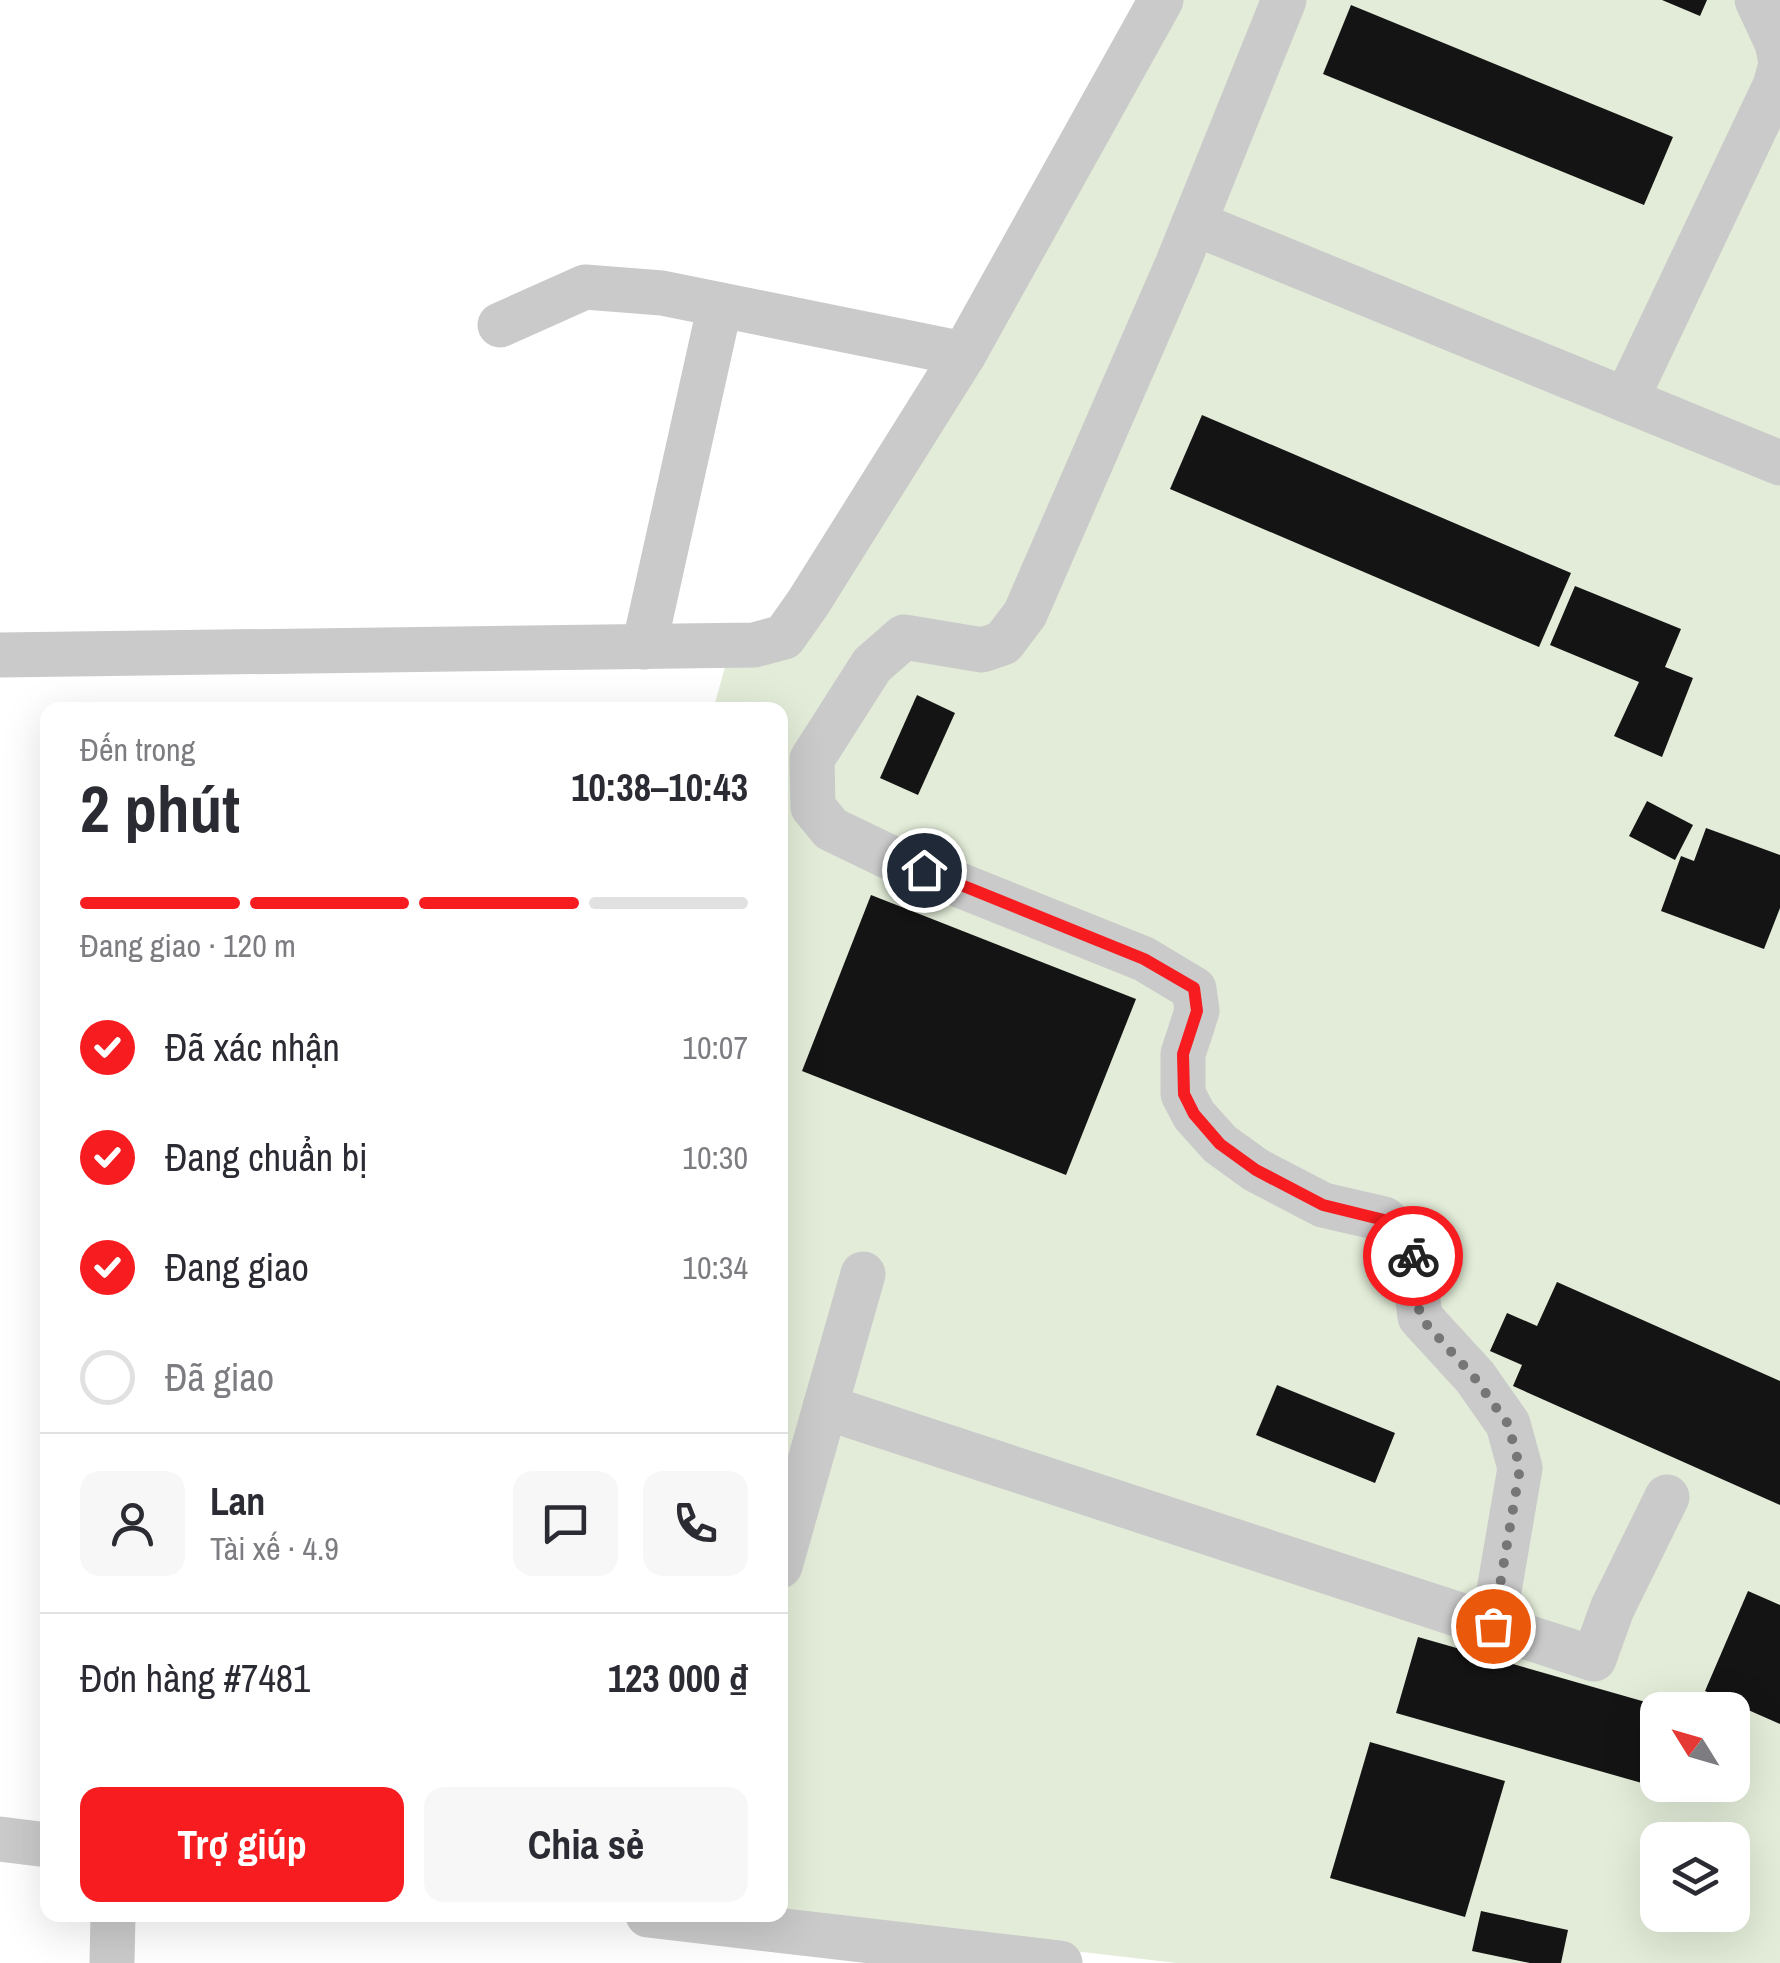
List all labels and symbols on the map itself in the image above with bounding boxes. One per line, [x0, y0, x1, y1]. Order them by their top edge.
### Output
pin [882, 828, 967, 913]
courier [1363, 1206, 1463, 1306]
pin [1451, 1584, 1536, 1669]
north arrow [1640, 1692, 1750, 1802]

